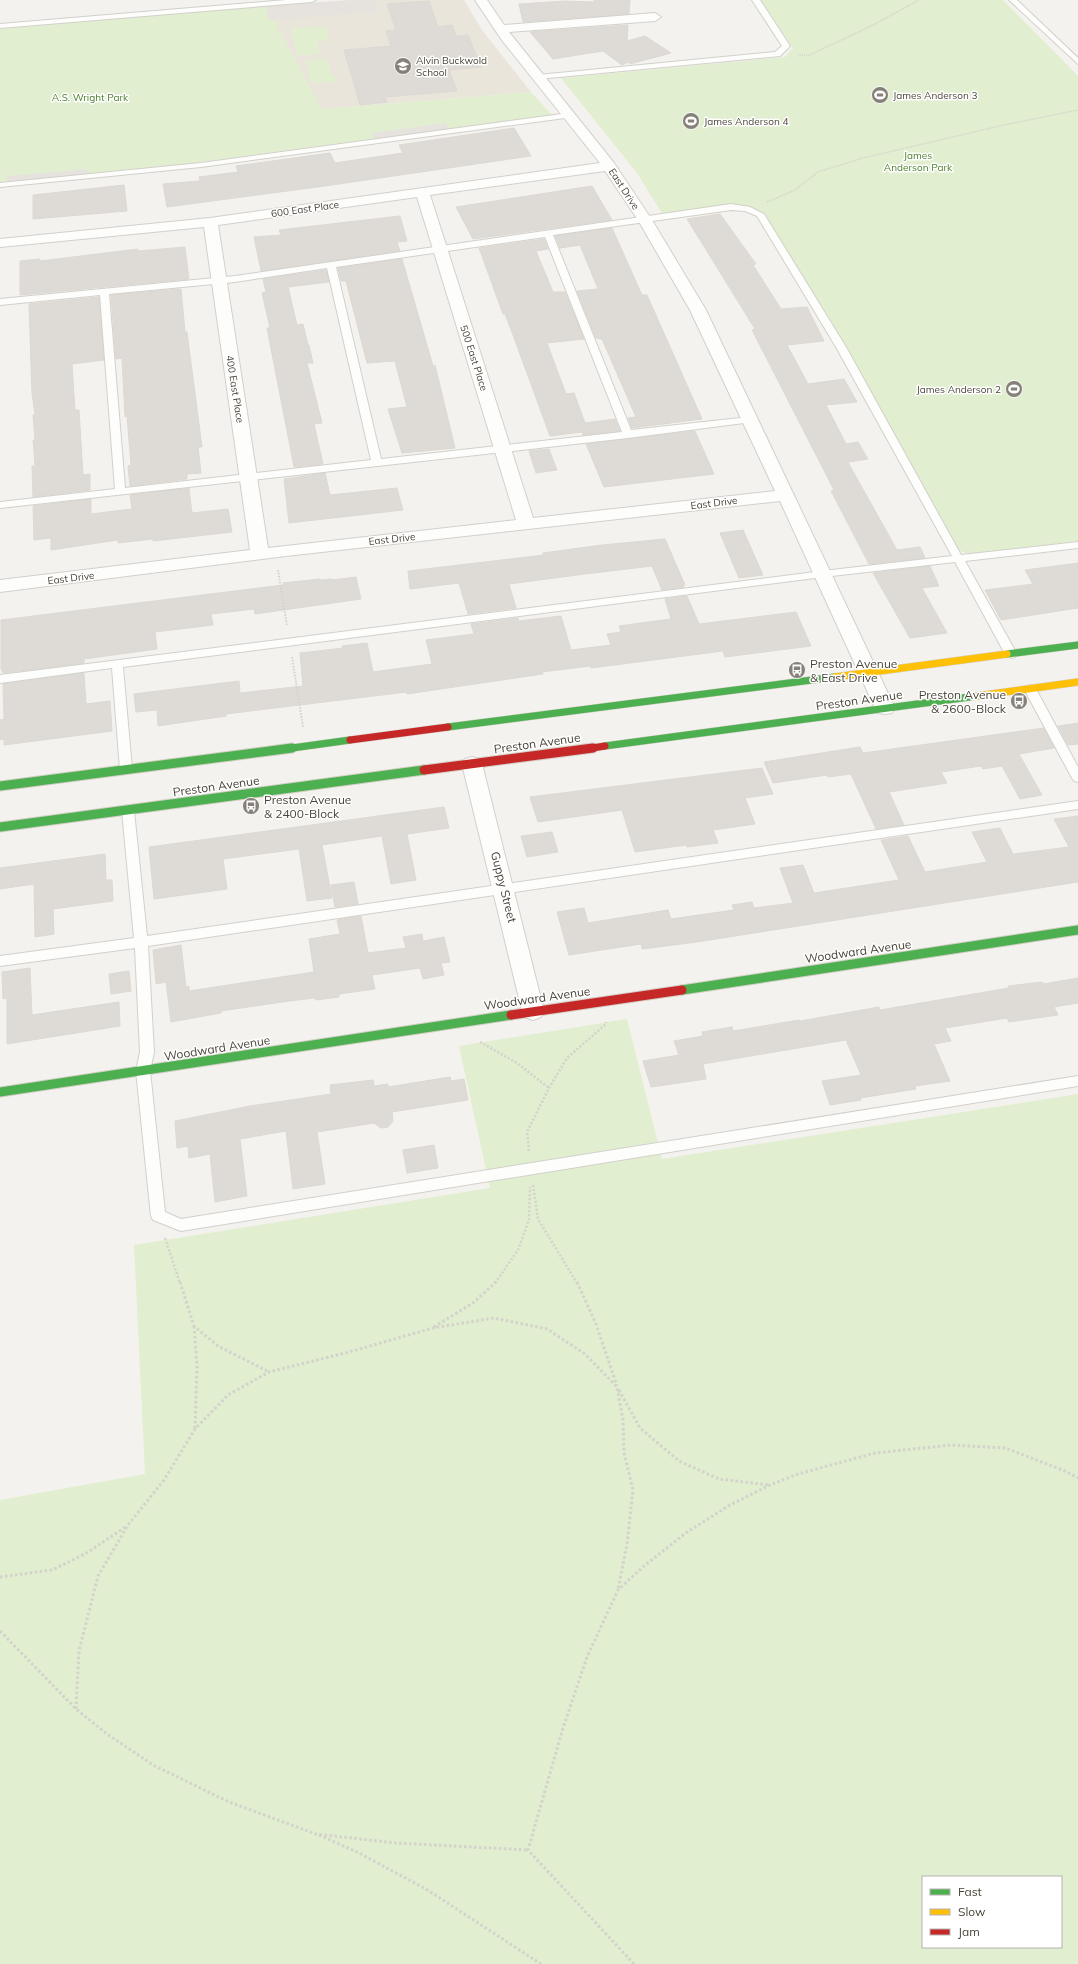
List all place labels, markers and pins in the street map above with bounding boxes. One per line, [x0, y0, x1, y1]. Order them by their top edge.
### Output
place label: Alvin Buckwold School [416, 54, 487, 79]
school or university icon: Alvin Buckwold School [393, 56, 413, 76]
sports icon: James Anderson 3 [870, 85, 890, 105]
place label: James Anderson 3 [893, 89, 977, 102]
sports icon: James Anderson 4 [681, 111, 701, 131]
place label: James Anderson 4 [704, 115, 788, 128]
sports icon: James Anderson 2 [1004, 379, 1024, 399]
place label: James Anderson 2 [917, 383, 1001, 396]
place label: Preston Avenue & East Drive [810, 656, 897, 685]
bus stop icon: Preston Avenue & East Drive [787, 660, 807, 680]
place label: Preston Avenue & 2600-Block [919, 687, 1007, 716]
bus stop icon: Preston Avenue & 2600-Block [1009, 691, 1029, 711]
place label: Preston Avenue & 2400-Block [264, 792, 351, 821]
bus stop icon: Preston Avenue & 2400-Block [241, 796, 261, 816]

